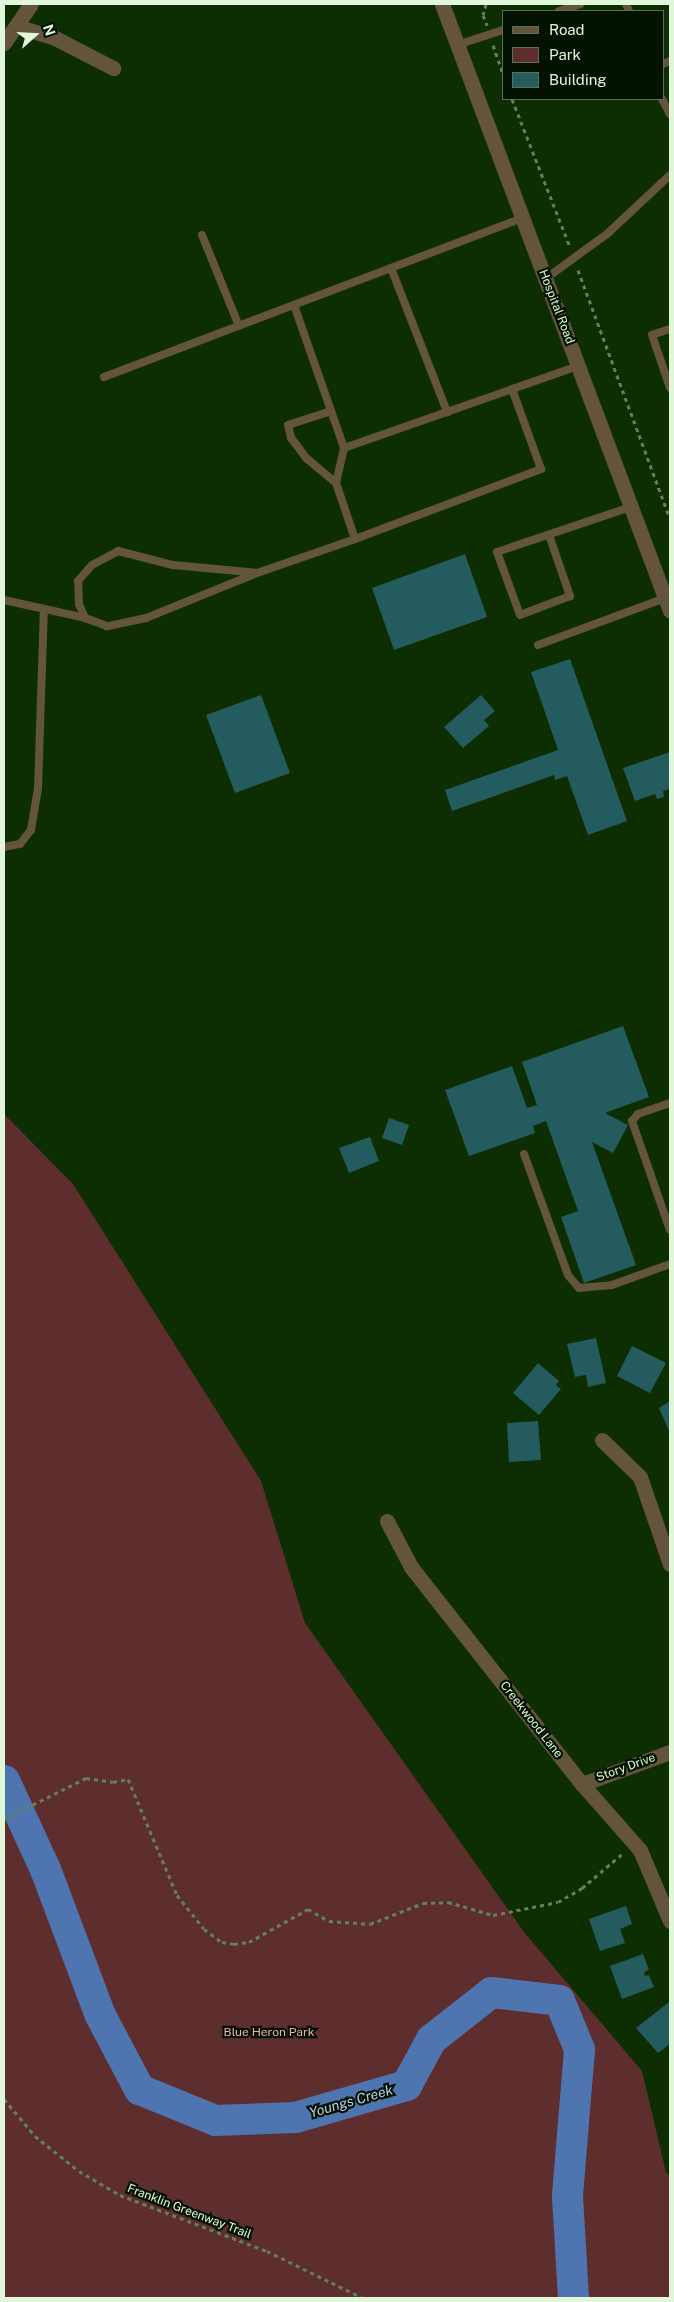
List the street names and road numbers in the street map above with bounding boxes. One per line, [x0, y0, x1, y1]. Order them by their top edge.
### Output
street label: Hospital Road [535, 268, 577, 346]
street label: Creekwood Lane [497, 1679, 565, 1761]
street label: Story Drive [594, 1751, 658, 1785]
street label: Franklin Greenway Trail [125, 2182, 253, 2242]

